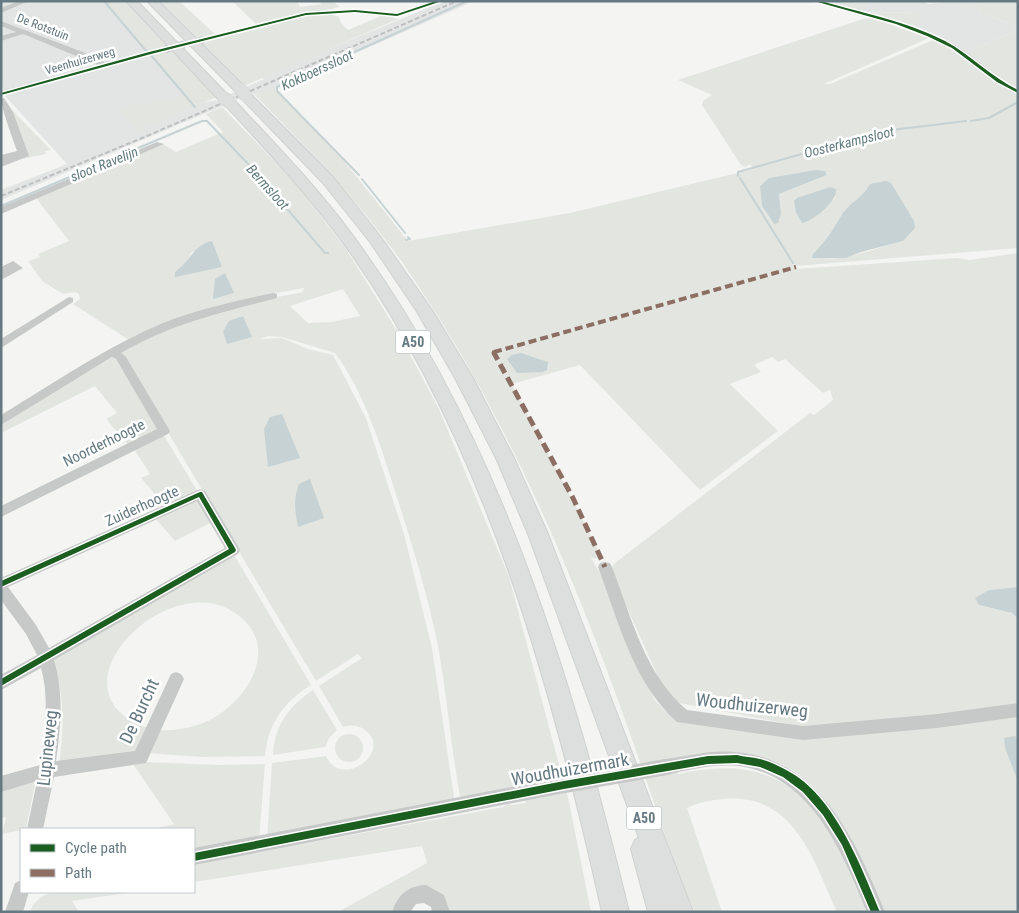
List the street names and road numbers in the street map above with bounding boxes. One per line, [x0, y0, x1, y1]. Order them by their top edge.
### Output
street label: De Rotstuin [15, 11, 71, 43]
street label: Veenhuizerweg [44, 44, 117, 78]
road number: A50 [396, 331, 430, 354]
street label: Noorderhoogte [60, 415, 148, 471]
street label: Zuiderhoogte [102, 482, 182, 530]
street label: De Burcht [115, 675, 163, 747]
street label: Woudhuizerweg [695, 689, 809, 721]
street label: Lupineweg [33, 709, 61, 787]
street label: Woudhuizermark [510, 748, 630, 790]
road number: A50 [626, 806, 662, 830]

